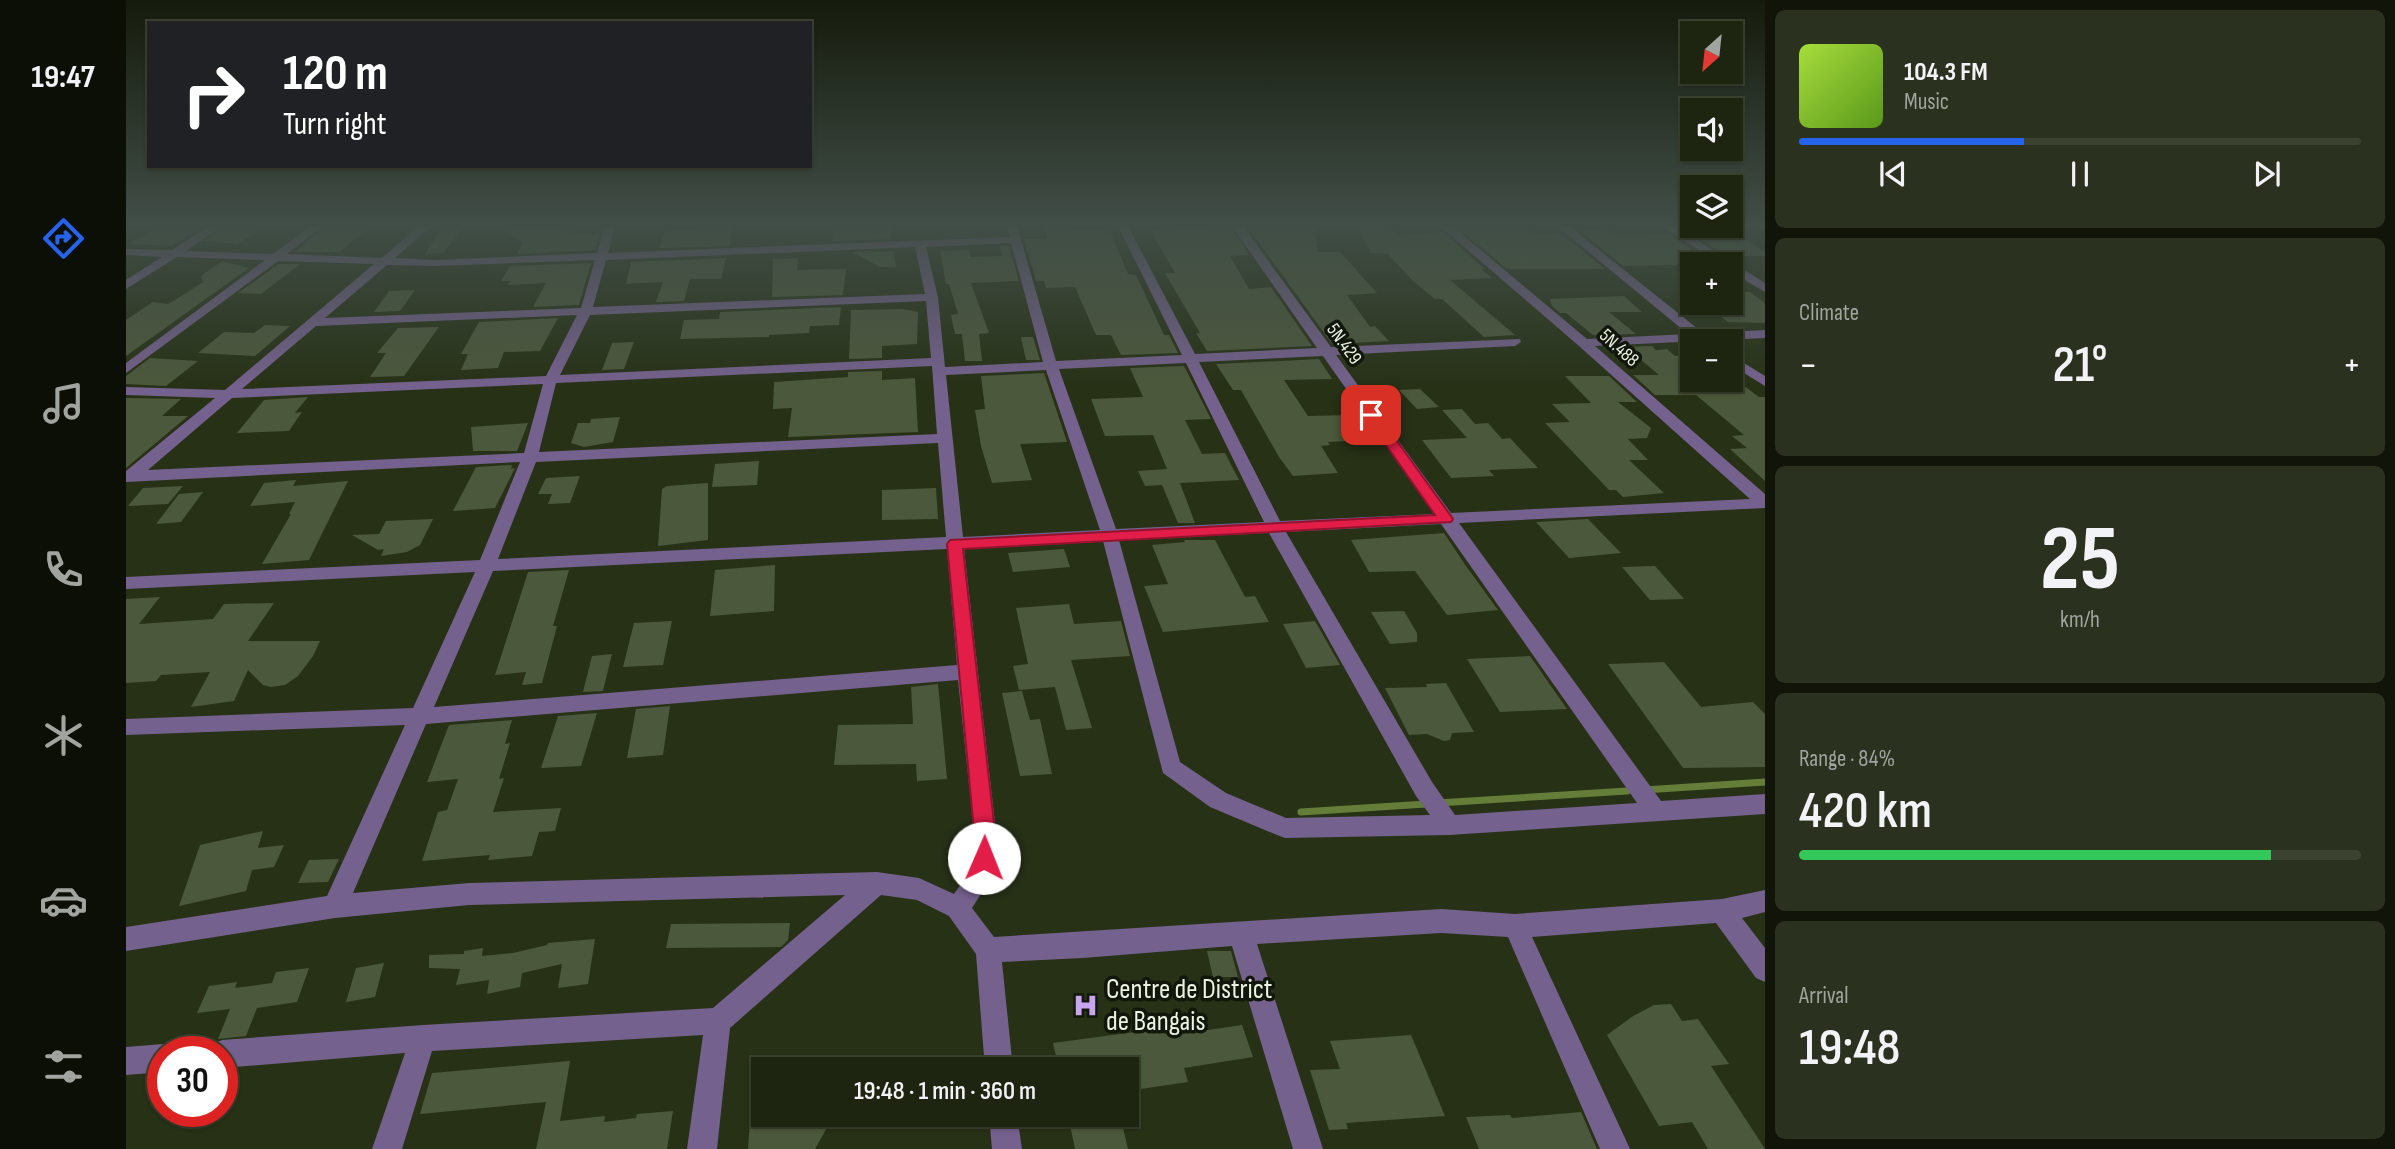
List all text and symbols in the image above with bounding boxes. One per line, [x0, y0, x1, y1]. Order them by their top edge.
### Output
north arrow [1680, 21, 1743, 84]
map controls [1680, 21, 1743, 392]
text: 120 m [283, 45, 388, 104]
icon: right [168, 49, 259, 140]
text: 104.3 FM [1904, 57, 1988, 88]
text: 19:47 [31, 58, 95, 97]
text: Music [1904, 88, 1949, 116]
button: sound [1680, 98, 1743, 161]
text: Turn right [283, 105, 387, 144]
icon: previous [1874, 155, 1912, 193]
icon: pause [2061, 155, 2099, 193]
icon: next [2248, 155, 2286, 193]
button: layers [1680, 175, 1743, 238]
icon: directions [39, 214, 88, 263]
button: + [1680, 252, 1743, 315]
text: Climate [1799, 299, 1859, 327]
street label: 5N.429 [1321, 319, 1367, 369]
street label: 5N.488 [1594, 324, 1644, 372]
button: − [1680, 329, 1743, 392]
text: 21° [2053, 334, 2107, 397]
text: − [1799, 343, 1818, 388]
text: + [2342, 343, 2361, 388]
icon: music [39, 379, 88, 428]
pin [1341, 385, 1401, 445]
icon: arrive [1352, 396, 1390, 434]
text: 25 [2040, 506, 2120, 615]
icon: phone [39, 545, 88, 594]
text: km/h [2060, 606, 2100, 634]
icon: climate [39, 711, 88, 760]
text: Range · 84% [1799, 745, 1895, 773]
text: 420 km [1799, 780, 1932, 843]
position arrow [947, 821, 1021, 895]
icon: car [39, 876, 88, 925]
place label: Centre de District de Bangais [1106, 973, 1272, 1038]
text: Arrival [1799, 982, 1848, 1010]
hospital icon: Centre de District de Bangais [1072, 991, 1100, 1019]
text: 19:48 [1799, 1017, 1900, 1080]
speed limit sign: 30 [147, 1036, 238, 1127]
icon: filters [39, 1042, 88, 1091]
text: 19:48 · 1 min · 360 m [854, 1076, 1036, 1107]

